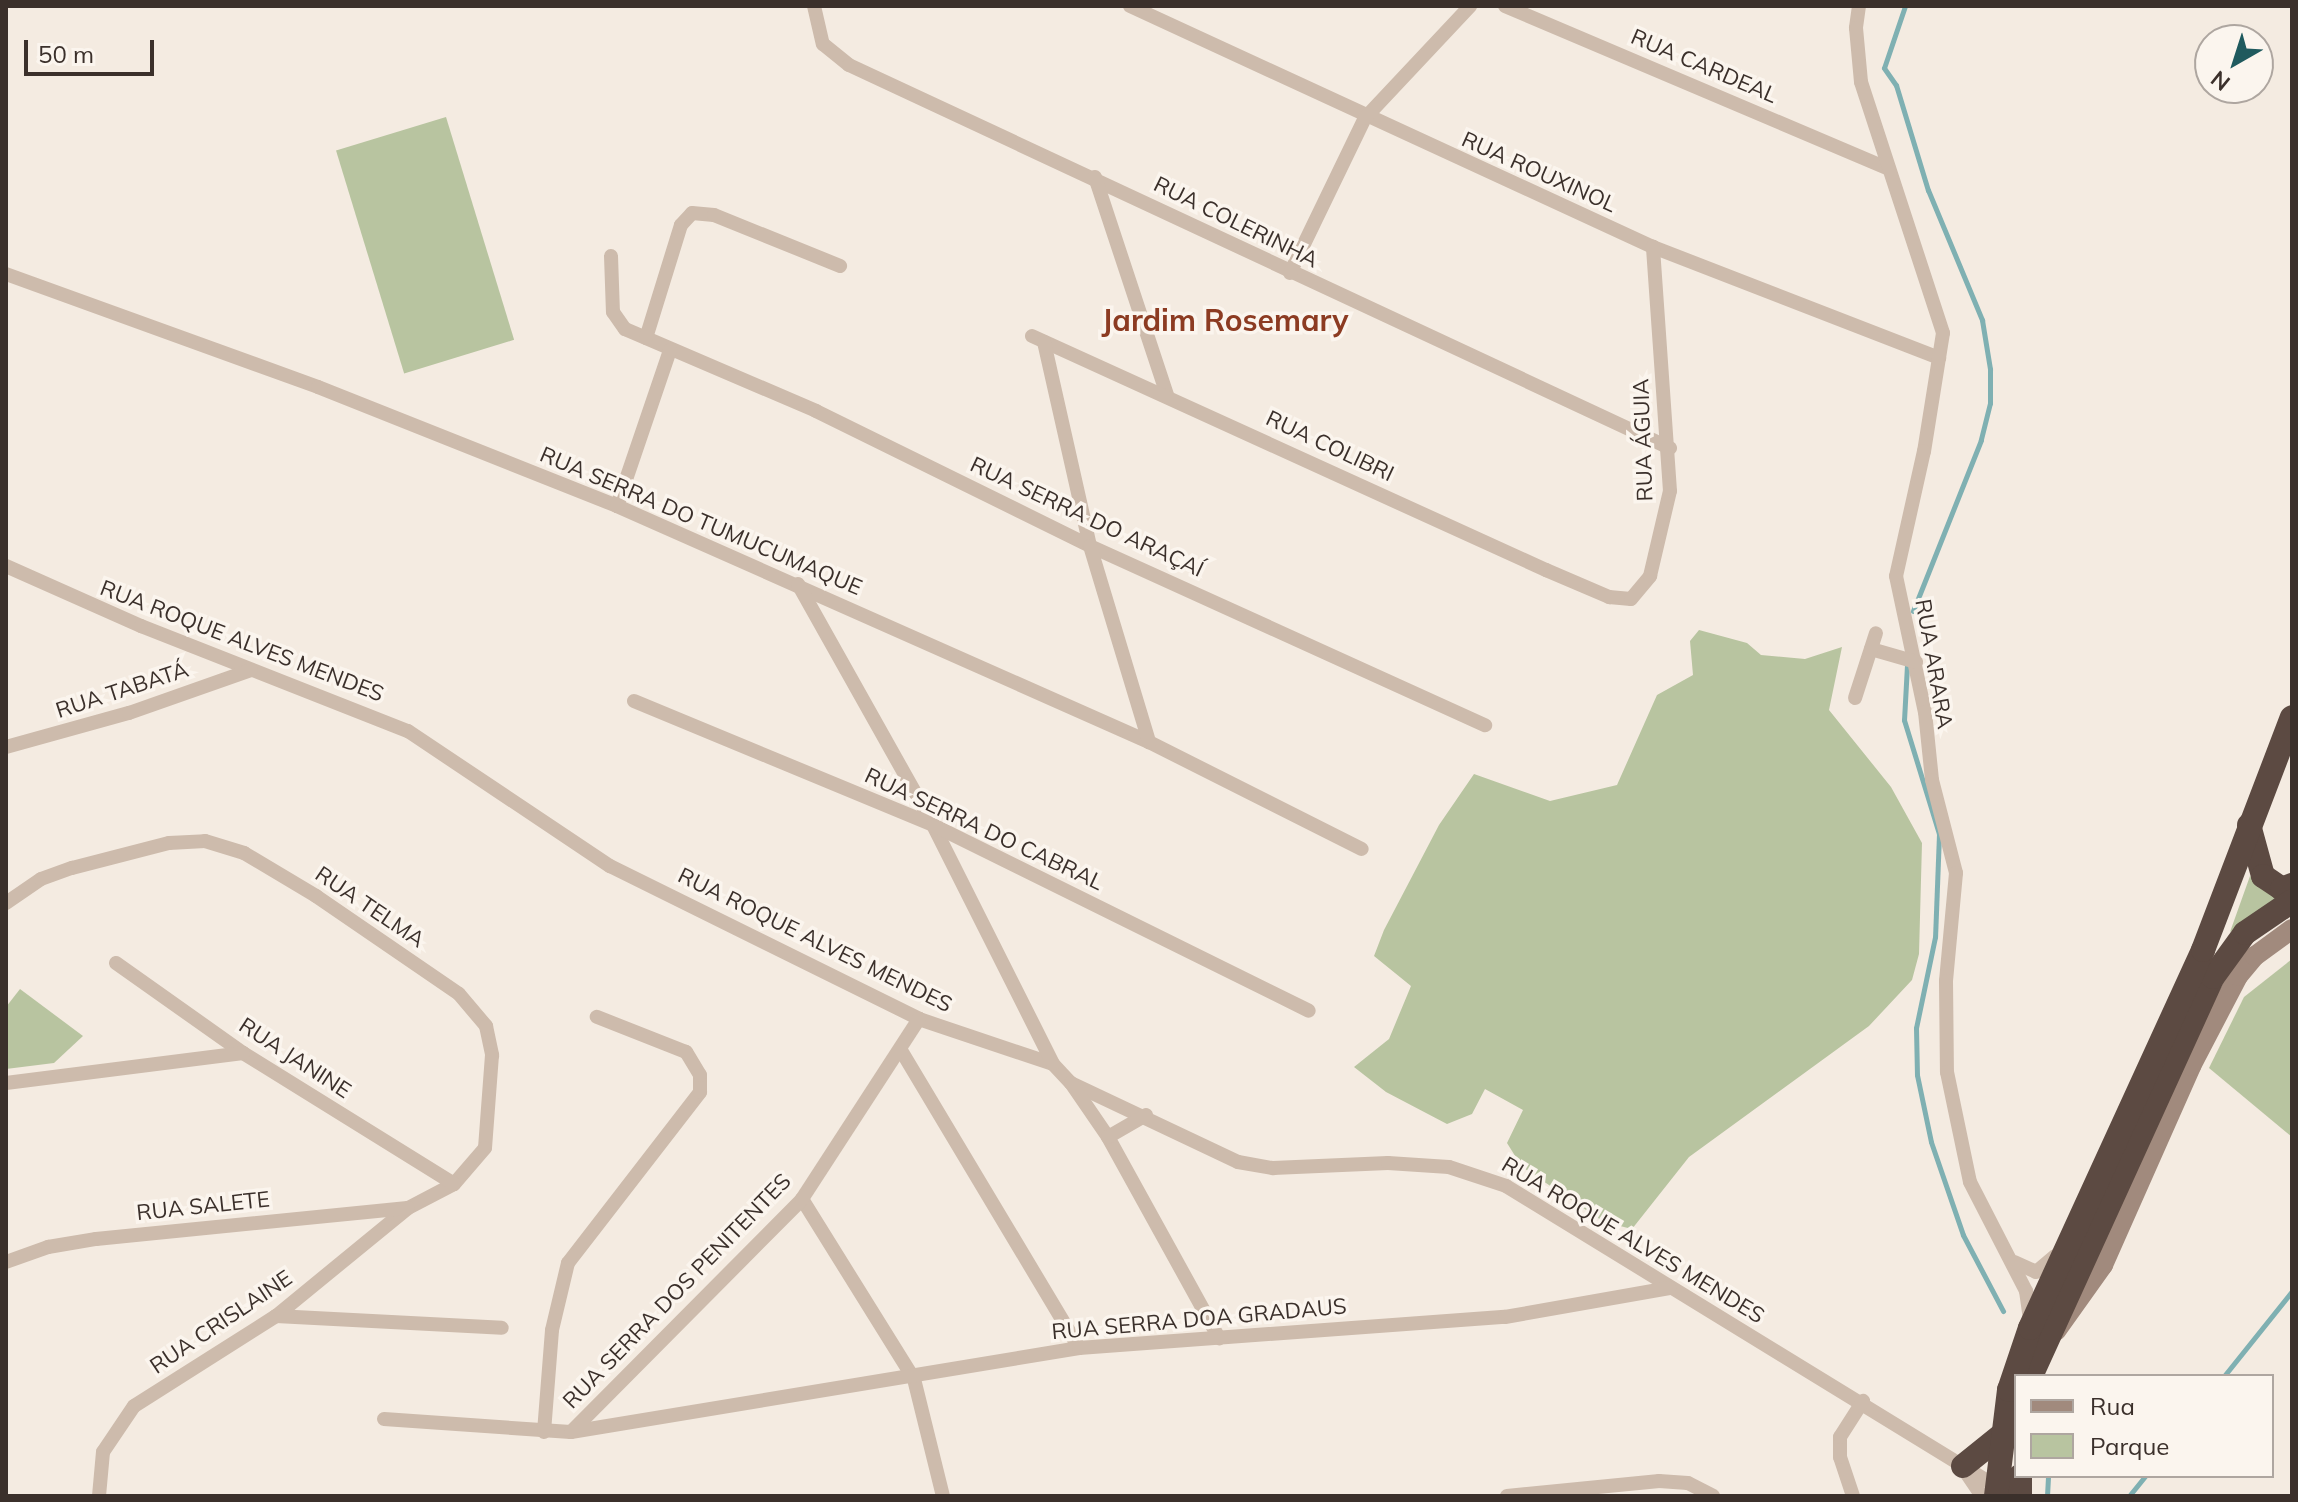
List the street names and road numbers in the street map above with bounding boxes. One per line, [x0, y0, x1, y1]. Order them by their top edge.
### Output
street label: RUA CARDEAL [1627, 23, 1781, 109]
street label: RUA ROUXINOL [1458, 126, 1620, 218]
street label: RUA COLERINHA [1149, 171, 1323, 273]
street label: RUA ÁGUIA [1628, 378, 1658, 502]
street label: RUA COLIBRI [1262, 405, 1398, 487]
street label: RUA SERRA DO TUMUCUMAQUE [536, 441, 866, 601]
street label: RUA SERRA DO ARAÇAÍ [966, 451, 1208, 583]
street label: RUA ROQUE ALVES MENDES [96, 575, 388, 707]
street label: RUA ARARA [1910, 597, 1958, 731]
street label: RUA TABATÁ [52, 656, 192, 724]
street label: RUA SERRA DO CABRAL [861, 762, 1107, 896]
street label: RUA TELMA [310, 861, 430, 953]
street label: RUA ROQUE ALVES MENDES [674, 862, 956, 1018]
street label: RUA JANINE [234, 1012, 356, 1104]
street label: RUA ROQUE ALVES MENDES [1497, 1151, 1769, 1329]
street label: RUA SERRA DOS PENITENTES [558, 1168, 796, 1414]
street label: RUA SALETE [135, 1186, 271, 1226]
street label: RUA CRISLAINE [145, 1265, 297, 1379]
street label: RUA SERRA DOA GRADAUS [1050, 1293, 1348, 1345]

